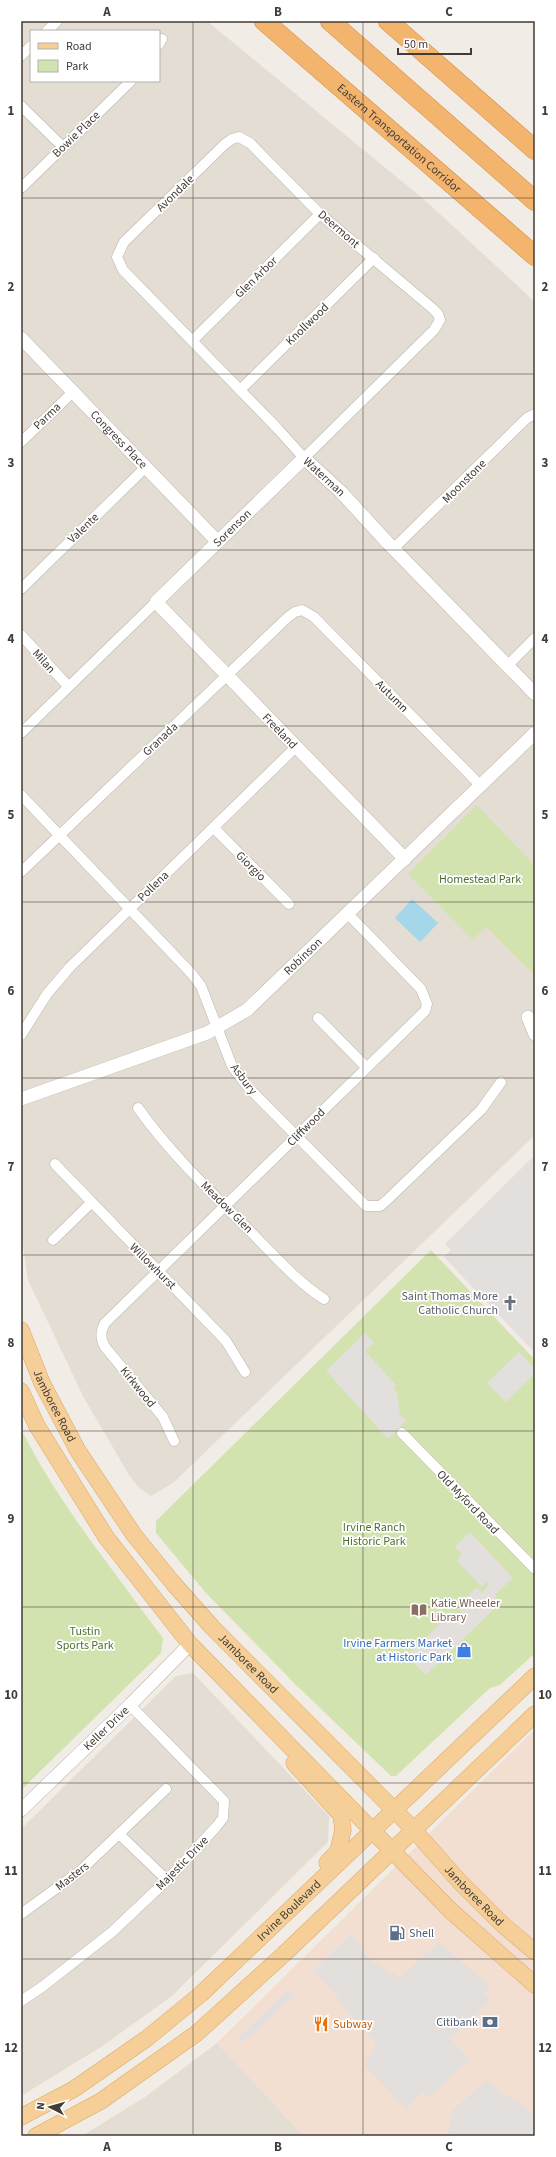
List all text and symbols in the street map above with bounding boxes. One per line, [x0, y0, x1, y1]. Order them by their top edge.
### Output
text: A [102, 3, 111, 21]
text: B [274, 3, 282, 21]
text: C [445, 3, 453, 21]
legend [30, 30, 160, 82]
scale bar [398, 30, 471, 56]
text: 50 m [404, 36, 428, 53]
text: Road [66, 38, 92, 55]
text: Park [66, 58, 88, 75]
street label: Eastern Transportation Corridor [333, 80, 465, 198]
text: 1 [8, 102, 15, 120]
text: 1 [542, 102, 549, 120]
street label: Bowie Place [49, 107, 104, 161]
street label: Avondale [153, 171, 198, 216]
street label: Deermont [314, 206, 363, 252]
street label: Glen Arbor [231, 252, 282, 302]
text: 2 [8, 278, 15, 296]
text: 2 [542, 278, 549, 296]
street label: Knollwood [282, 299, 333, 349]
street label: Parma [30, 399, 65, 434]
street label: Congress Place [86, 407, 151, 473]
street label: Waterman [299, 453, 349, 501]
text: 3 [8, 454, 15, 472]
text: 3 [542, 454, 549, 472]
street label: Moonstone [439, 456, 490, 507]
street label: Sorenson [209, 506, 255, 551]
street label: Valente [64, 509, 103, 547]
text: 4 [8, 630, 15, 648]
text: 4 [542, 630, 549, 648]
street label: Milan [28, 645, 59, 677]
street label: Autumn [371, 676, 412, 717]
street label: Freeland [258, 710, 301, 753]
street label: Granada [139, 719, 182, 760]
text: 5 [8, 806, 15, 824]
text: 5 [542, 806, 549, 824]
street label: Giorgio [232, 847, 270, 885]
street label: Pollena [134, 867, 173, 906]
park label: Homestead Park [439, 871, 521, 888]
street label: Robinson [280, 934, 326, 979]
text: 6 [8, 982, 15, 1000]
text: 6 [542, 982, 549, 1000]
street label: Asbury [226, 1060, 261, 1099]
street label: Cliffwood [283, 1104, 329, 1150]
text: 7 [8, 1158, 15, 1176]
text: 7 [542, 1158, 549, 1176]
street label: Meadow Glen [197, 1177, 257, 1237]
street label: Willowhurst [126, 1239, 180, 1293]
place label: Saint Thomas More Catholic Church [401, 1288, 498, 1319]
church icon: Saint Thomas More Catholic Church [501, 1294, 519, 1312]
text: 8 [8, 1334, 15, 1352]
text: 8 [542, 1334, 549, 1352]
street label: Kirkwood [116, 1363, 159, 1411]
street label: Jamboree Road [29, 1367, 80, 1445]
street label: Old Myford Road [433, 1467, 503, 1538]
text: 9 [8, 1510, 15, 1528]
text: 9 [542, 1510, 549, 1528]
park label: Irvine Ranch Historic Park [342, 1519, 406, 1550]
place label: Katie Wheeler Library [431, 1595, 501, 1626]
library icon: Katie Wheeler Library [410, 1601, 428, 1619]
park label: Tustin Sports Park [56, 1623, 114, 1654]
street label: Jamboree Road [214, 1630, 282, 1698]
place label: Irvine Farmers Market at Historic Park [343, 1635, 452, 1666]
shop icon: Irvine Farmers Market at Historic Park [455, 1641, 473, 1659]
text: 10 [4, 1686, 18, 1704]
text: 10 [538, 1686, 552, 1704]
street label: Keller Drive [80, 1702, 133, 1755]
street label: Majestic Drive [152, 1832, 213, 1894]
street label: Masters [52, 1858, 93, 1895]
text: 11 [4, 1862, 18, 1880]
street label: Jamboree Road [440, 1862, 508, 1930]
text: 11 [538, 1862, 552, 1880]
street label: Irvine Boulevard [253, 1876, 325, 1945]
fuel station icon: Shell [388, 1924, 406, 1942]
place label: Shell [409, 1925, 434, 1942]
bank icon: Citibank [481, 2013, 499, 2031]
place label: Citibank [436, 2014, 478, 2031]
restaurant icon: Subway [312, 2015, 330, 2033]
place label: Subway [333, 2016, 373, 2033]
text: 12 [4, 2039, 18, 2057]
text: 12 [538, 2039, 552, 2057]
north arrow [30, 2087, 70, 2127]
text: N [33, 2102, 48, 2110]
text: A [102, 2138, 111, 2156]
text: B [274, 2138, 282, 2156]
text: C [445, 2138, 453, 2156]

